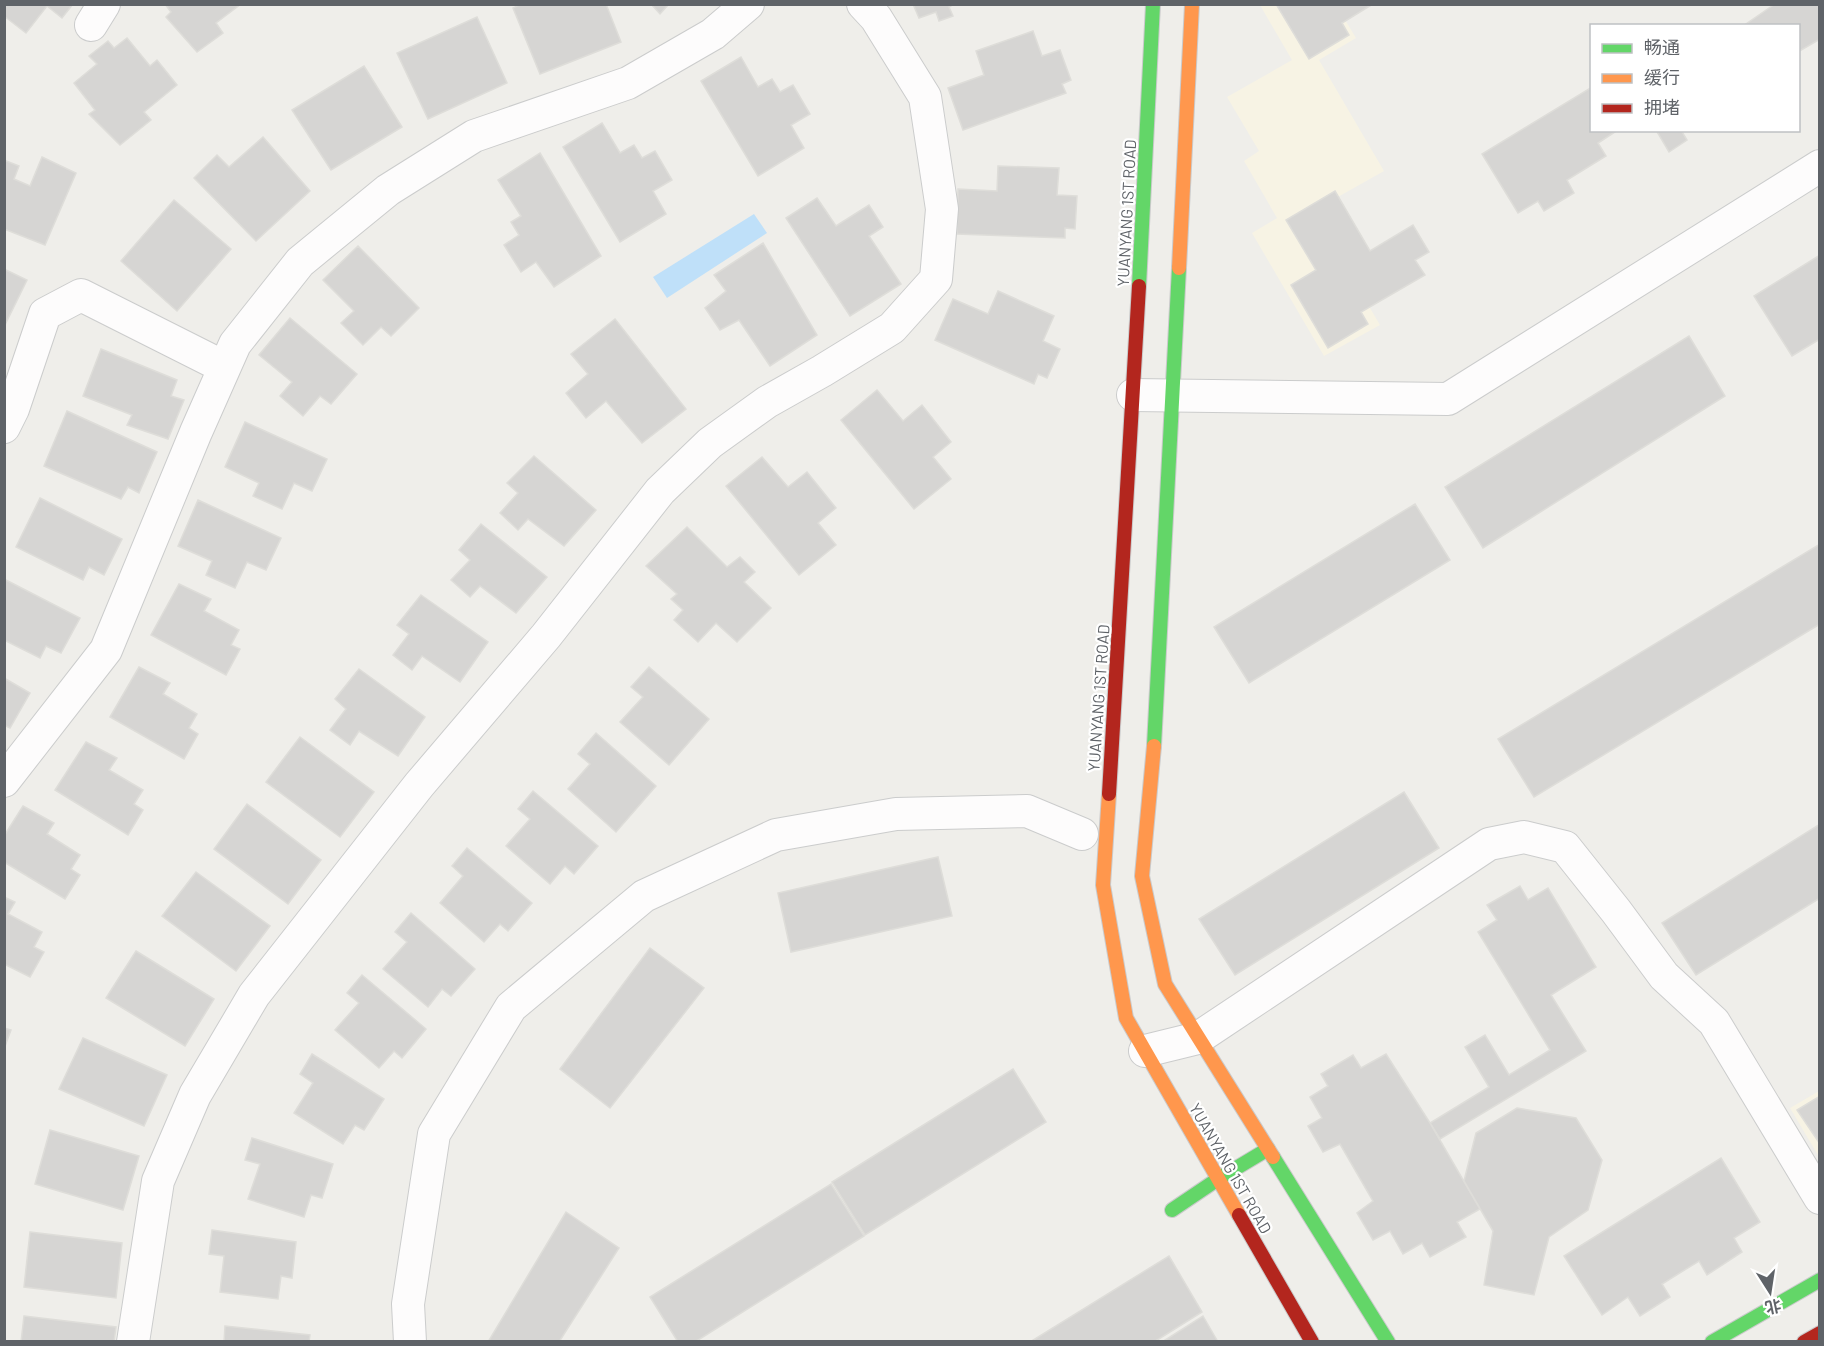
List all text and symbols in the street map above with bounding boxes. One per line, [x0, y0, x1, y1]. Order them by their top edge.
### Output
legend [1590, 24, 1800, 132]
text: 畅通 [1644, 36, 1680, 58]
text: 缓行 [1644, 66, 1680, 88]
text: 拥堵 [1644, 96, 1680, 118]
street label: YUANYANG 1ST ROAD [1113, 139, 1139, 287]
street label: YUANYANG 1ST ROAD [1083, 624, 1113, 772]
street label: YUANYANG 1ST ROAD [1186, 1099, 1276, 1237]
north arrow [1740, 1262, 1800, 1322]
text: 北 [1763, 1296, 1783, 1318]

